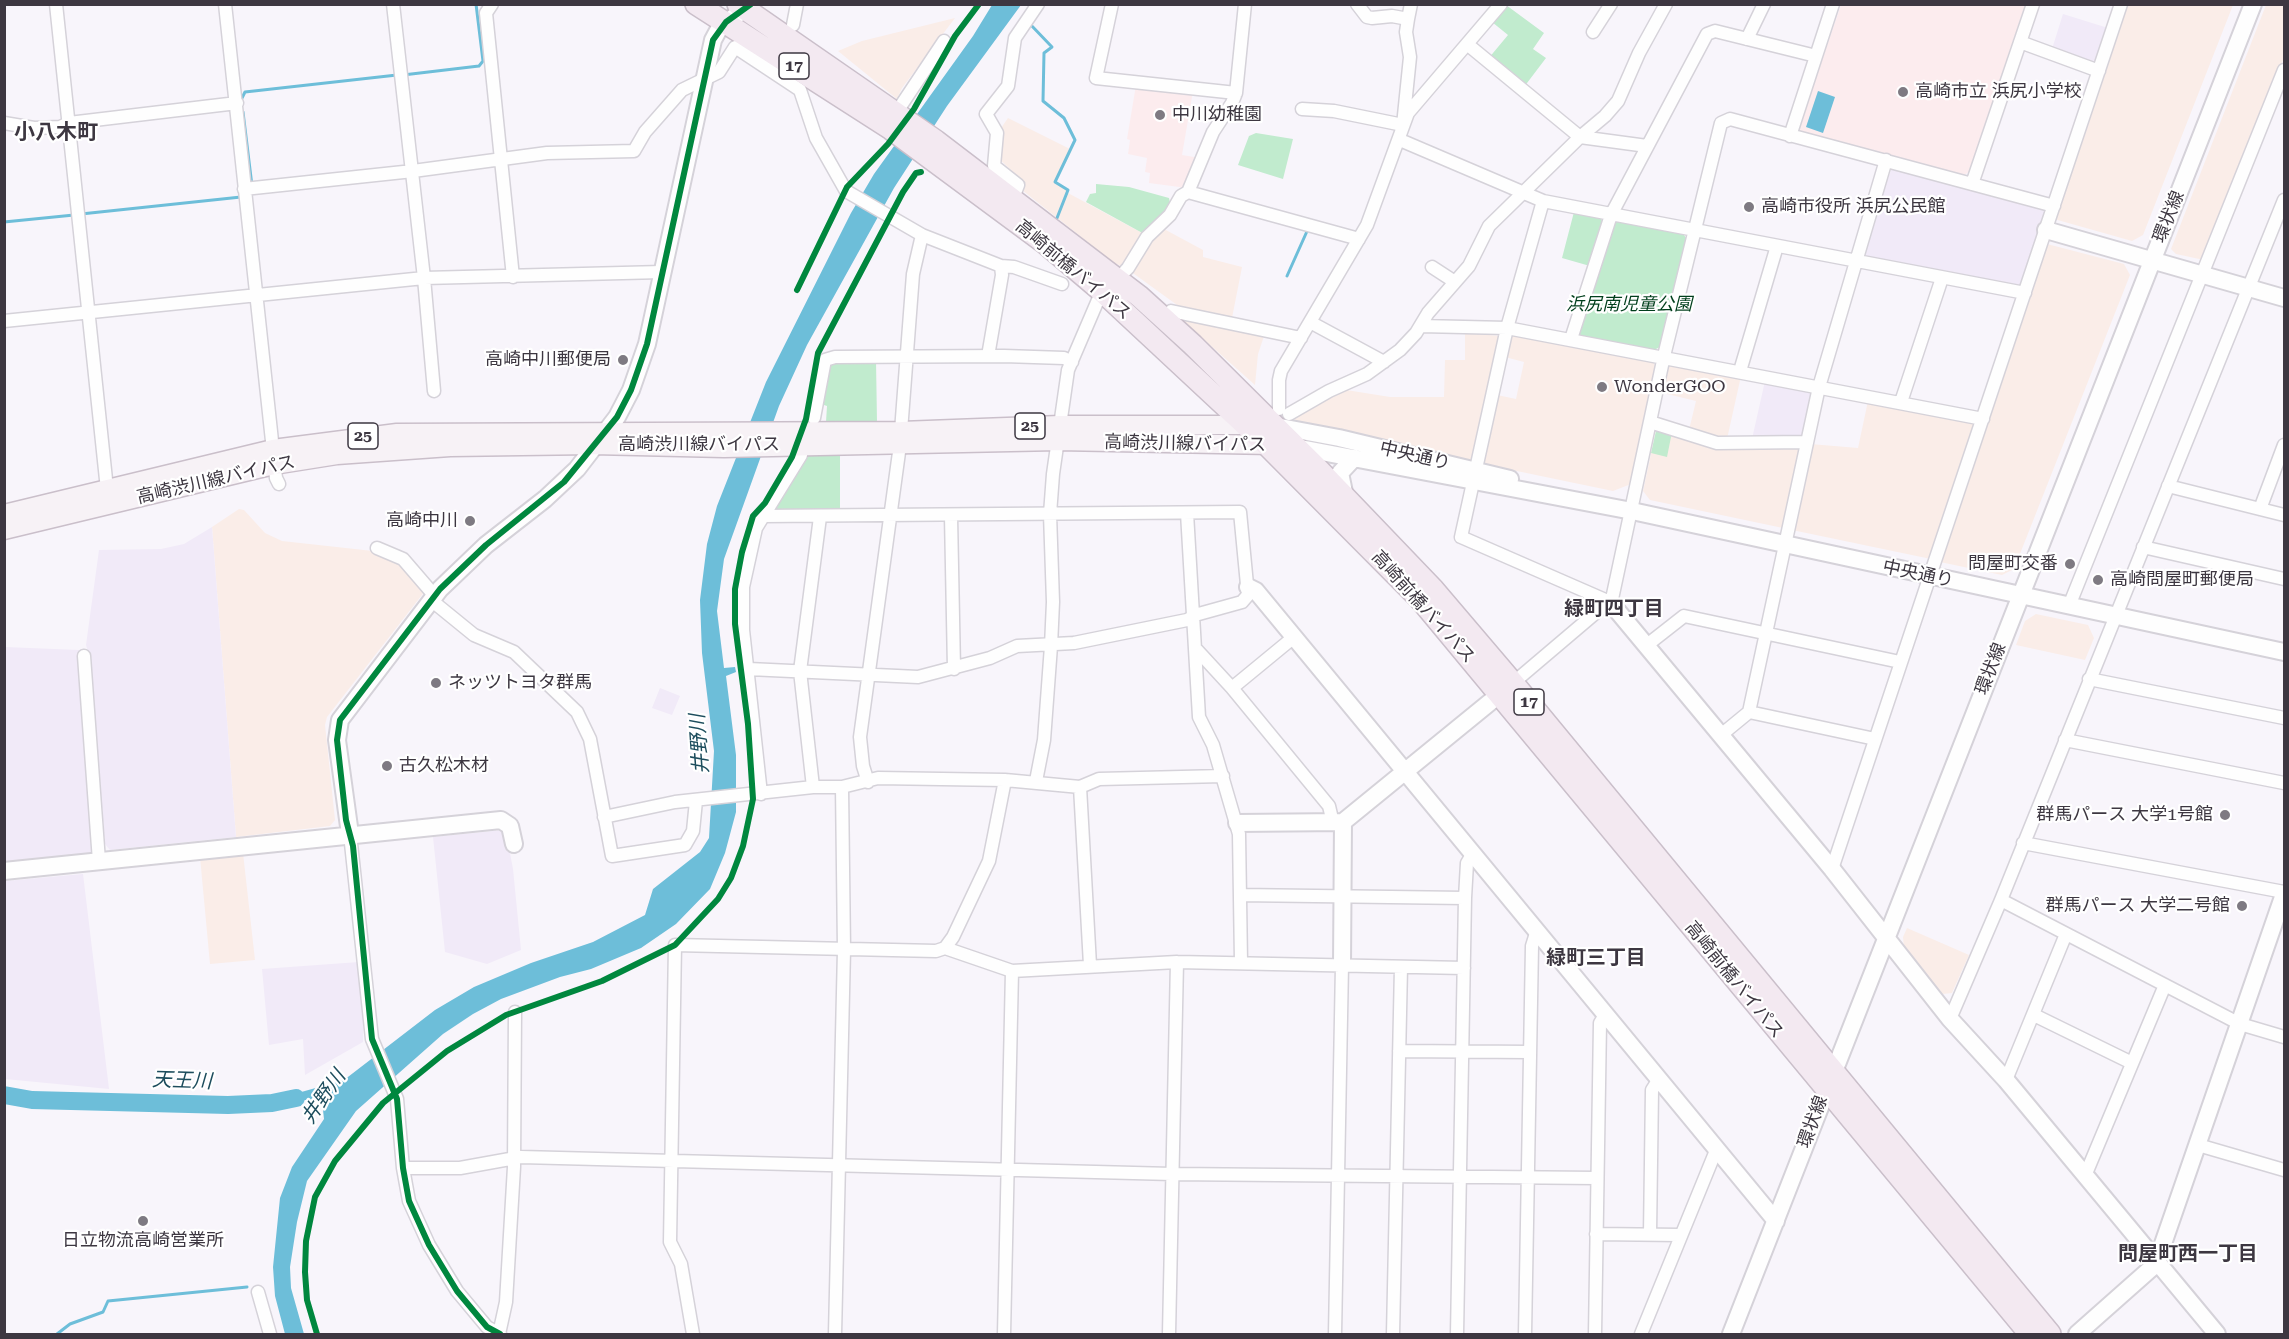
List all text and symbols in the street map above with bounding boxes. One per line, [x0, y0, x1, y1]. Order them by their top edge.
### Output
road number: 17 [779, 53, 809, 79]
place label: 高崎市立 浜尻小学校 [1915, 81, 2082, 103]
marker: 高崎市立 浜尻小学校 [1896, 85, 1910, 99]
place label: 中川幼稚園 [1172, 104, 1262, 126]
marker: 中川幼稚園 [1153, 108, 1167, 122]
district label: 小八木町 [14, 120, 98, 146]
street label: 環状線 [2149, 188, 2189, 246]
place label: 高崎市役所 浜尻公民館 [1761, 196, 1946, 218]
marker: 高崎市役所 浜尻公民館 [1742, 200, 1756, 214]
street label: 高崎前橋バイパス [1011, 215, 1135, 325]
park label: 浜尻南児童公園 [1566, 294, 1692, 316]
place label: 高崎中川郵便局 [485, 349, 611, 371]
marker: 高崎中川郵便局 [616, 353, 630, 367]
place label: WonderGOO [1614, 376, 1726, 398]
marker: WonderGOO [1595, 380, 1609, 394]
road number: 25 [1015, 413, 1045, 439]
road number: 25 [348, 423, 378, 449]
street label: 高崎渋川線バイパス [1104, 432, 1266, 456]
street label: 高崎渋川線バイパス [618, 434, 780, 456]
street label: 中央通り [1377, 437, 1453, 475]
street label: 高崎渋川線バイパス [135, 451, 297, 509]
place label: 高崎中川 [386, 510, 458, 532]
marker: 高崎中川 [463, 514, 477, 528]
street label: 高崎前橋バイパス [1367, 546, 1479, 668]
place label: 問屋町交番 [1968, 553, 2058, 575]
street label: 中央通り [1881, 556, 1955, 592]
marker: 問屋町交番 [2063, 557, 2077, 571]
place label: 高崎問屋町郵便局 [2110, 569, 2254, 591]
marker: 高崎問屋町郵便局 [2091, 573, 2105, 587]
district label: 緑町四丁目 [1564, 597, 1664, 621]
street label: 環状線 [1971, 640, 2011, 698]
place label: ネッツトヨタ群馬 [448, 672, 592, 694]
marker: ネッツトヨタ群馬 [429, 676, 443, 690]
road number: 17 [1514, 689, 1544, 715]
water label: 井野川 [686, 713, 714, 775]
place label: 古久松木材 [399, 755, 489, 777]
marker: 古久松木材 [380, 759, 394, 773]
place label: 群馬パース 大学1号館 [2036, 804, 2213, 826]
marker: 群馬パース 大学1号館 [2218, 808, 2232, 822]
place label: 群馬パース 大学二号館 [2045, 895, 2230, 917]
marker: 群馬パース 大学二号館 [2235, 899, 2249, 913]
street label: 高崎前橋バイパス [1680, 917, 1788, 1043]
district label: 緑町三丁目 [1546, 946, 1646, 970]
water label: 井野川 [297, 1066, 351, 1128]
water label: 天王川 [152, 1068, 212, 1094]
street label: 環状線 [1794, 1093, 1832, 1151]
marker: 日立物流高崎営業所 [136, 1214, 150, 1228]
place label: 日立物流高崎営業所 [62, 1230, 224, 1252]
district label: 問屋町西一丁目 [2118, 1242, 2258, 1266]

